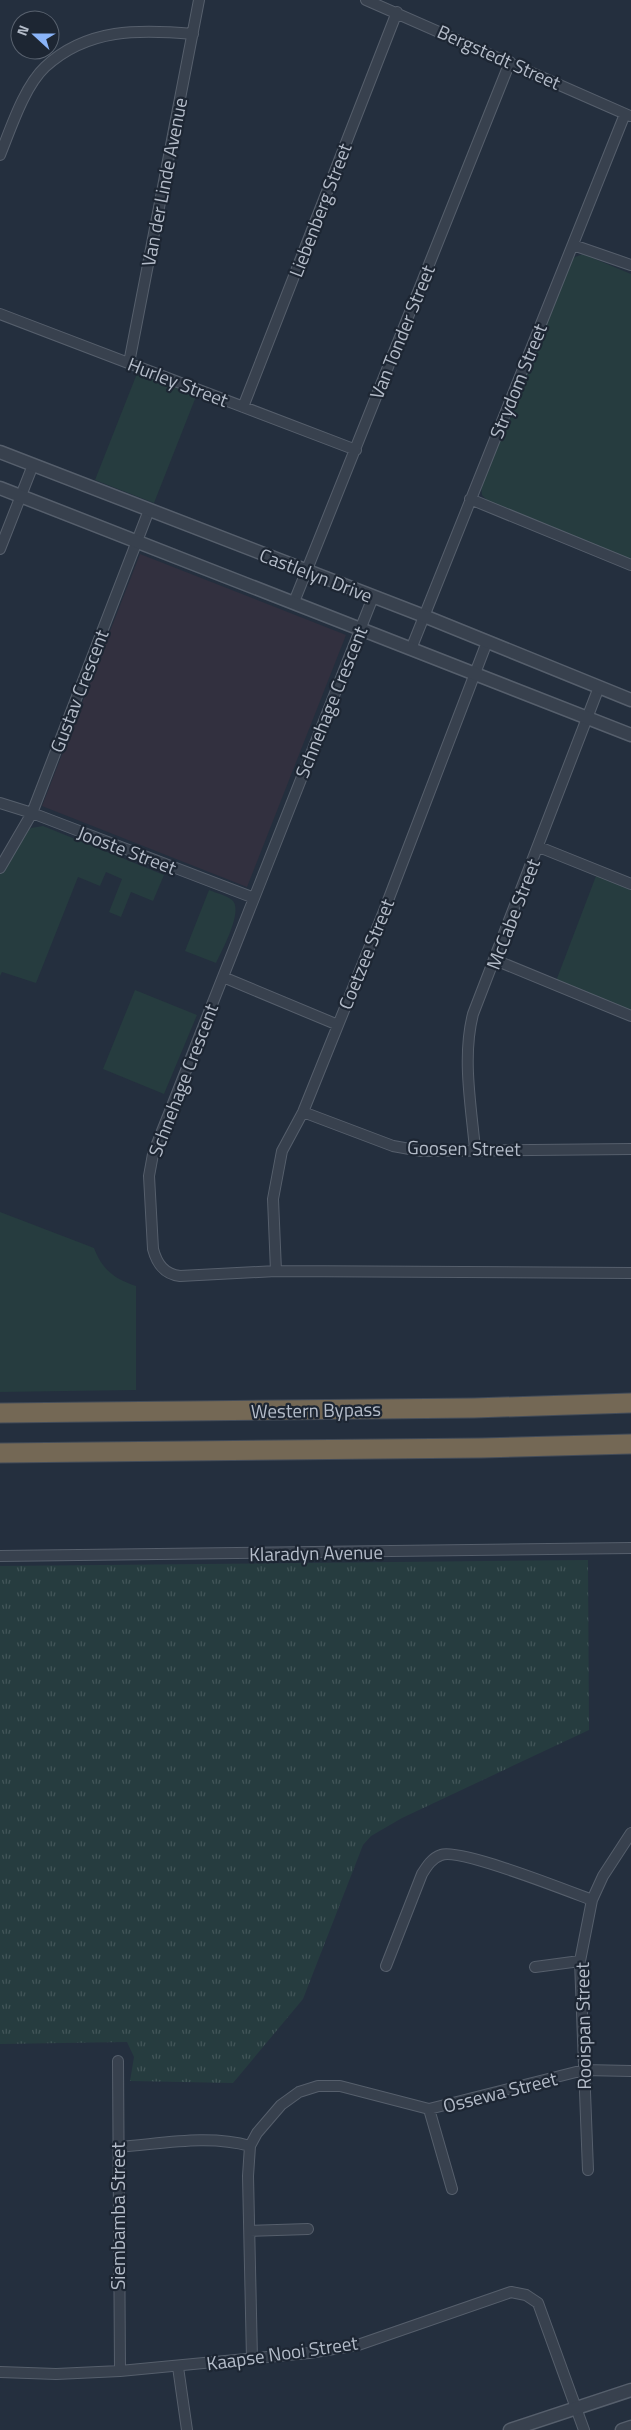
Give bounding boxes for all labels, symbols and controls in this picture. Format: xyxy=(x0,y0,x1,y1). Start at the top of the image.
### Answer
north arrow xyxy=(10,10,60,60)
street label: Bergstedt Street xyxy=(433,16,566,97)
text: N xyxy=(11,22,34,38)
street label: Van der Linde Avenue xyxy=(133,95,194,269)
street label: Liebenberg Street xyxy=(281,138,359,281)
street label: Van Tonder Street xyxy=(361,260,442,403)
street label: Strydom Street xyxy=(481,319,554,443)
street label: Hurley Street xyxy=(124,349,233,414)
street label: Castlelyn Drive xyxy=(256,540,377,609)
street label: Schnehage Crescent xyxy=(287,621,374,782)
street label: Gustav Crescent xyxy=(42,625,115,757)
street label: Jooste Street xyxy=(74,817,181,882)
street label: McCabe Street xyxy=(478,854,547,974)
street label: Coetzee Street xyxy=(330,894,401,1014)
street label: Schnehage Crescent xyxy=(140,999,225,1160)
street label: Goosen Street xyxy=(407,1132,521,1163)
street label: Western Bypass xyxy=(251,1394,381,1425)
street label: Klaradyn Avenue xyxy=(249,1537,383,1568)
street label: Rooispan Street xyxy=(567,1962,598,2090)
street label: Ossewa Street xyxy=(440,2063,560,2120)
street label: Siembamba Street xyxy=(103,2142,132,2290)
street label: Kaapse Nooi Street xyxy=(204,2327,360,2377)

